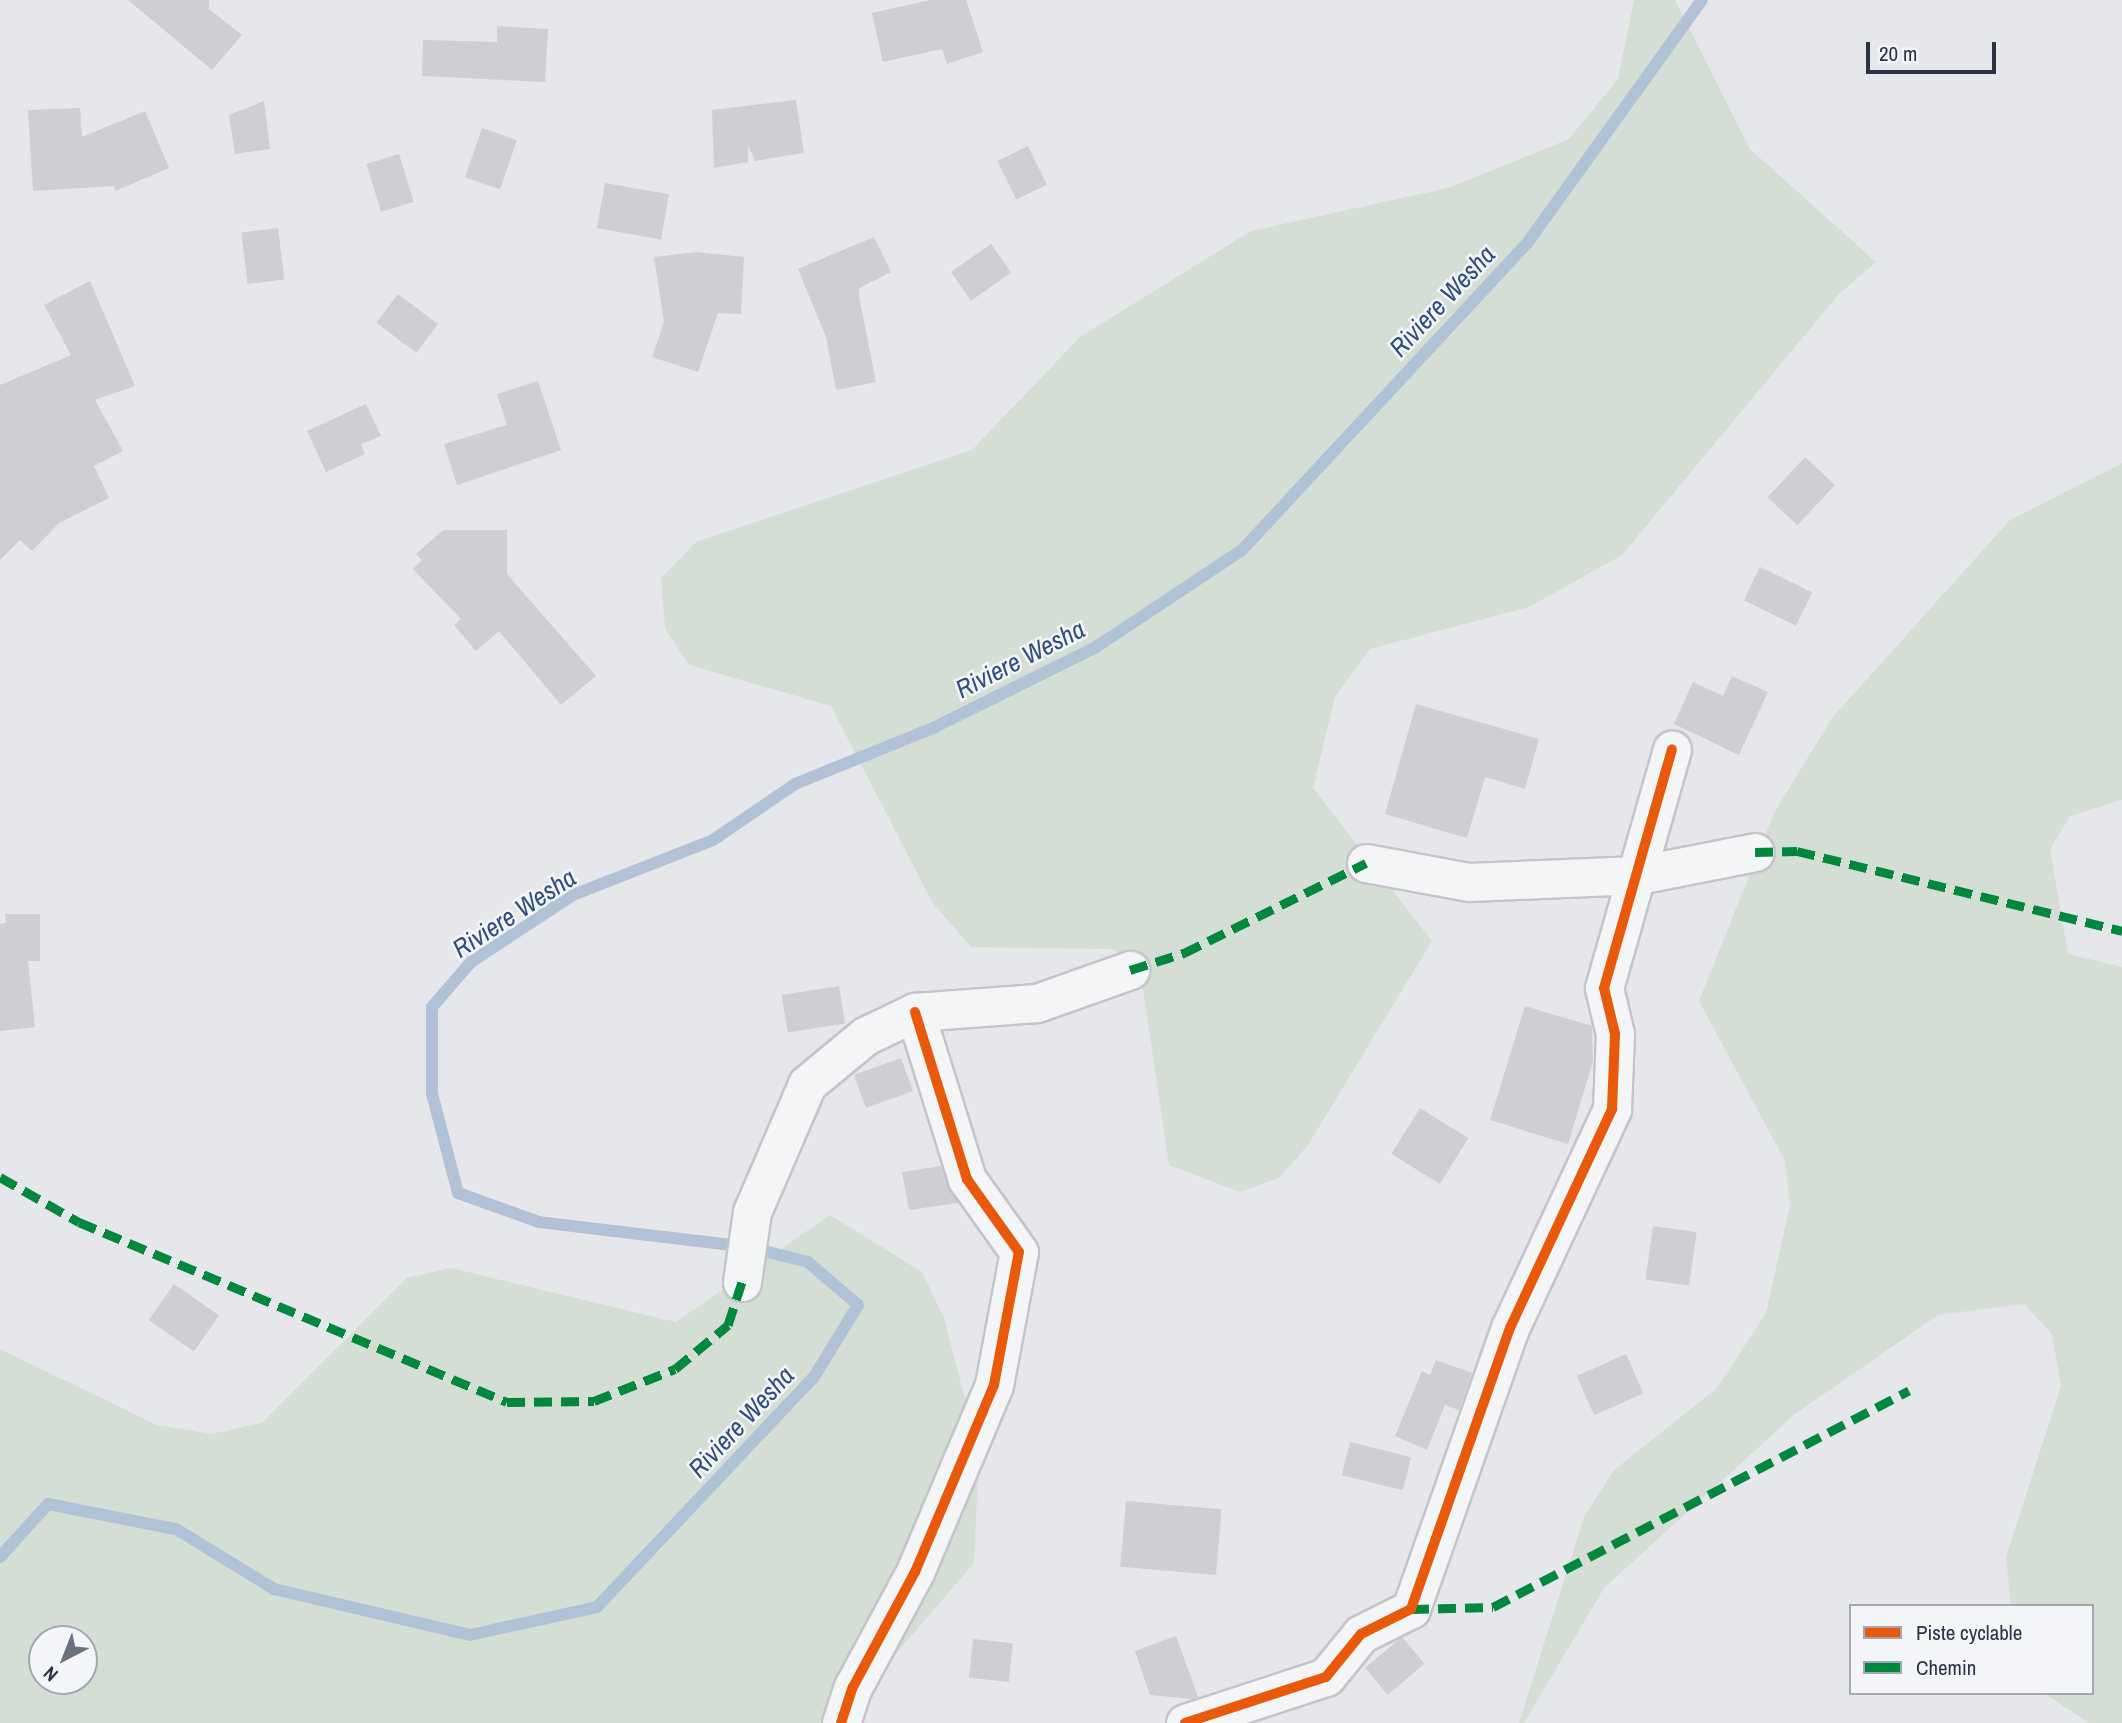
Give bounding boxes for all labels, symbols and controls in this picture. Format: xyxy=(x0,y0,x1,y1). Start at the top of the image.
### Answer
scale bar xyxy=(1870,28,2000,72)
text: 20 m xyxy=(1879,39,1917,68)
water label: Riviere Wesha xyxy=(1383,239,1501,363)
water label: Riviere Wesha xyxy=(950,613,1090,705)
water label: Riviere Wesha xyxy=(447,862,581,964)
water label: Riviere Wesha xyxy=(682,1360,800,1484)
legend xyxy=(1849,1604,2094,1695)
text: Piste cyclable xyxy=(1916,1618,2022,1647)
north arrow xyxy=(28,1625,98,1695)
text: Chemin xyxy=(1916,1653,1976,1682)
text: N xyxy=(37,1661,63,1688)

